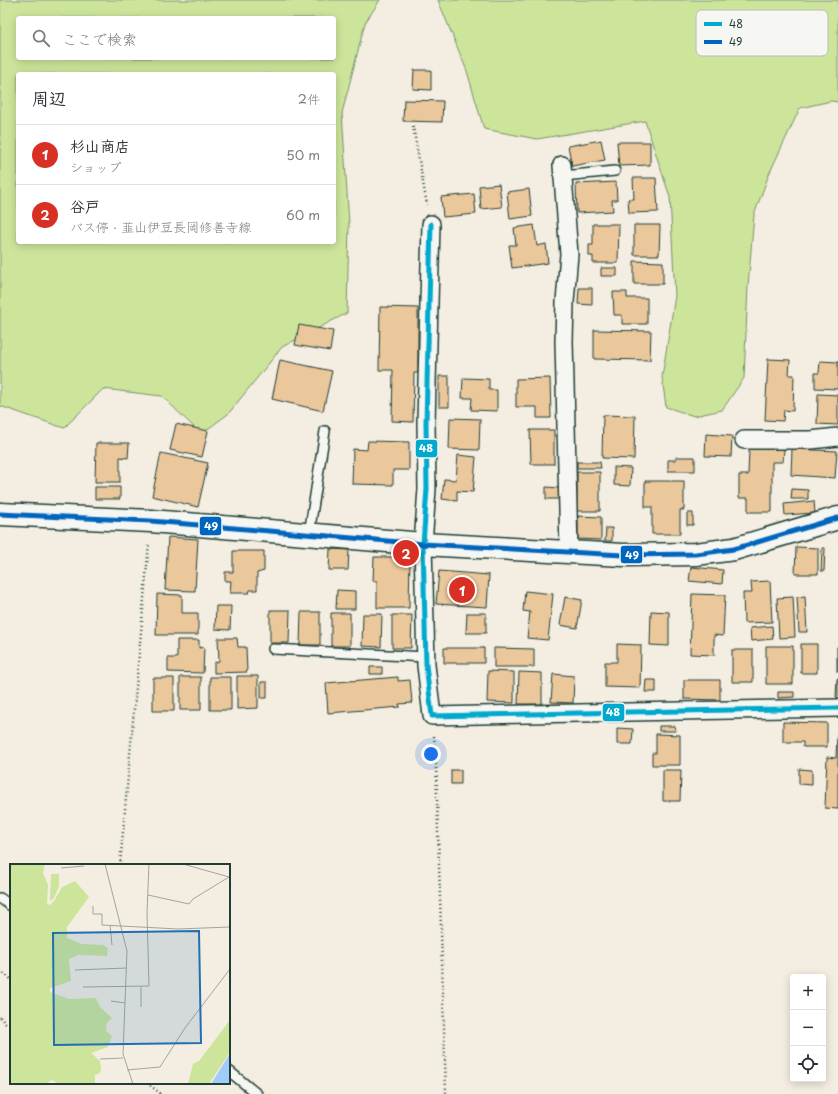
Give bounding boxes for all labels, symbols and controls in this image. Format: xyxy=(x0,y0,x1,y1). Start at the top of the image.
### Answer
legend xyxy=(696,10,828,56)
text: 48 xyxy=(729,15,743,32)
search box xyxy=(16,16,336,60)
icon: search xyxy=(30,27,52,49)
text: ここで検索 xyxy=(62,27,137,50)
text: 49 xyxy=(729,33,743,50)
text: 周辺 xyxy=(32,85,66,111)
text: 2件 xyxy=(298,89,320,108)
text: 杉山商店 xyxy=(70,134,130,157)
text: 1 xyxy=(42,145,48,164)
text: 50 m xyxy=(286,145,320,164)
text: ショップ xyxy=(70,157,121,176)
text: 谷戸 xyxy=(70,194,100,217)
text: 2 xyxy=(40,205,50,224)
text: 60 m xyxy=(286,205,320,224)
text: バス停 · 韮山伊豆長岡修善寺線 xyxy=(70,217,251,236)
line badge: 48 xyxy=(415,439,438,458)
text: 48 xyxy=(419,439,433,456)
line badge: 49 xyxy=(199,516,222,536)
text: 49 xyxy=(204,517,218,534)
pin: 2 xyxy=(393,538,419,568)
line badge: 49 xyxy=(620,545,643,564)
text: 49 xyxy=(625,546,639,563)
pin: 1 xyxy=(449,575,475,605)
line badge: 48 xyxy=(602,703,625,722)
text: 48 xyxy=(606,703,620,720)
your location xyxy=(421,744,441,764)
inset map xyxy=(10,864,230,1084)
map controls xyxy=(790,974,826,1082)
button: + xyxy=(790,974,826,1010)
button: − xyxy=(790,1010,826,1046)
button: locate xyxy=(790,1046,826,1082)

